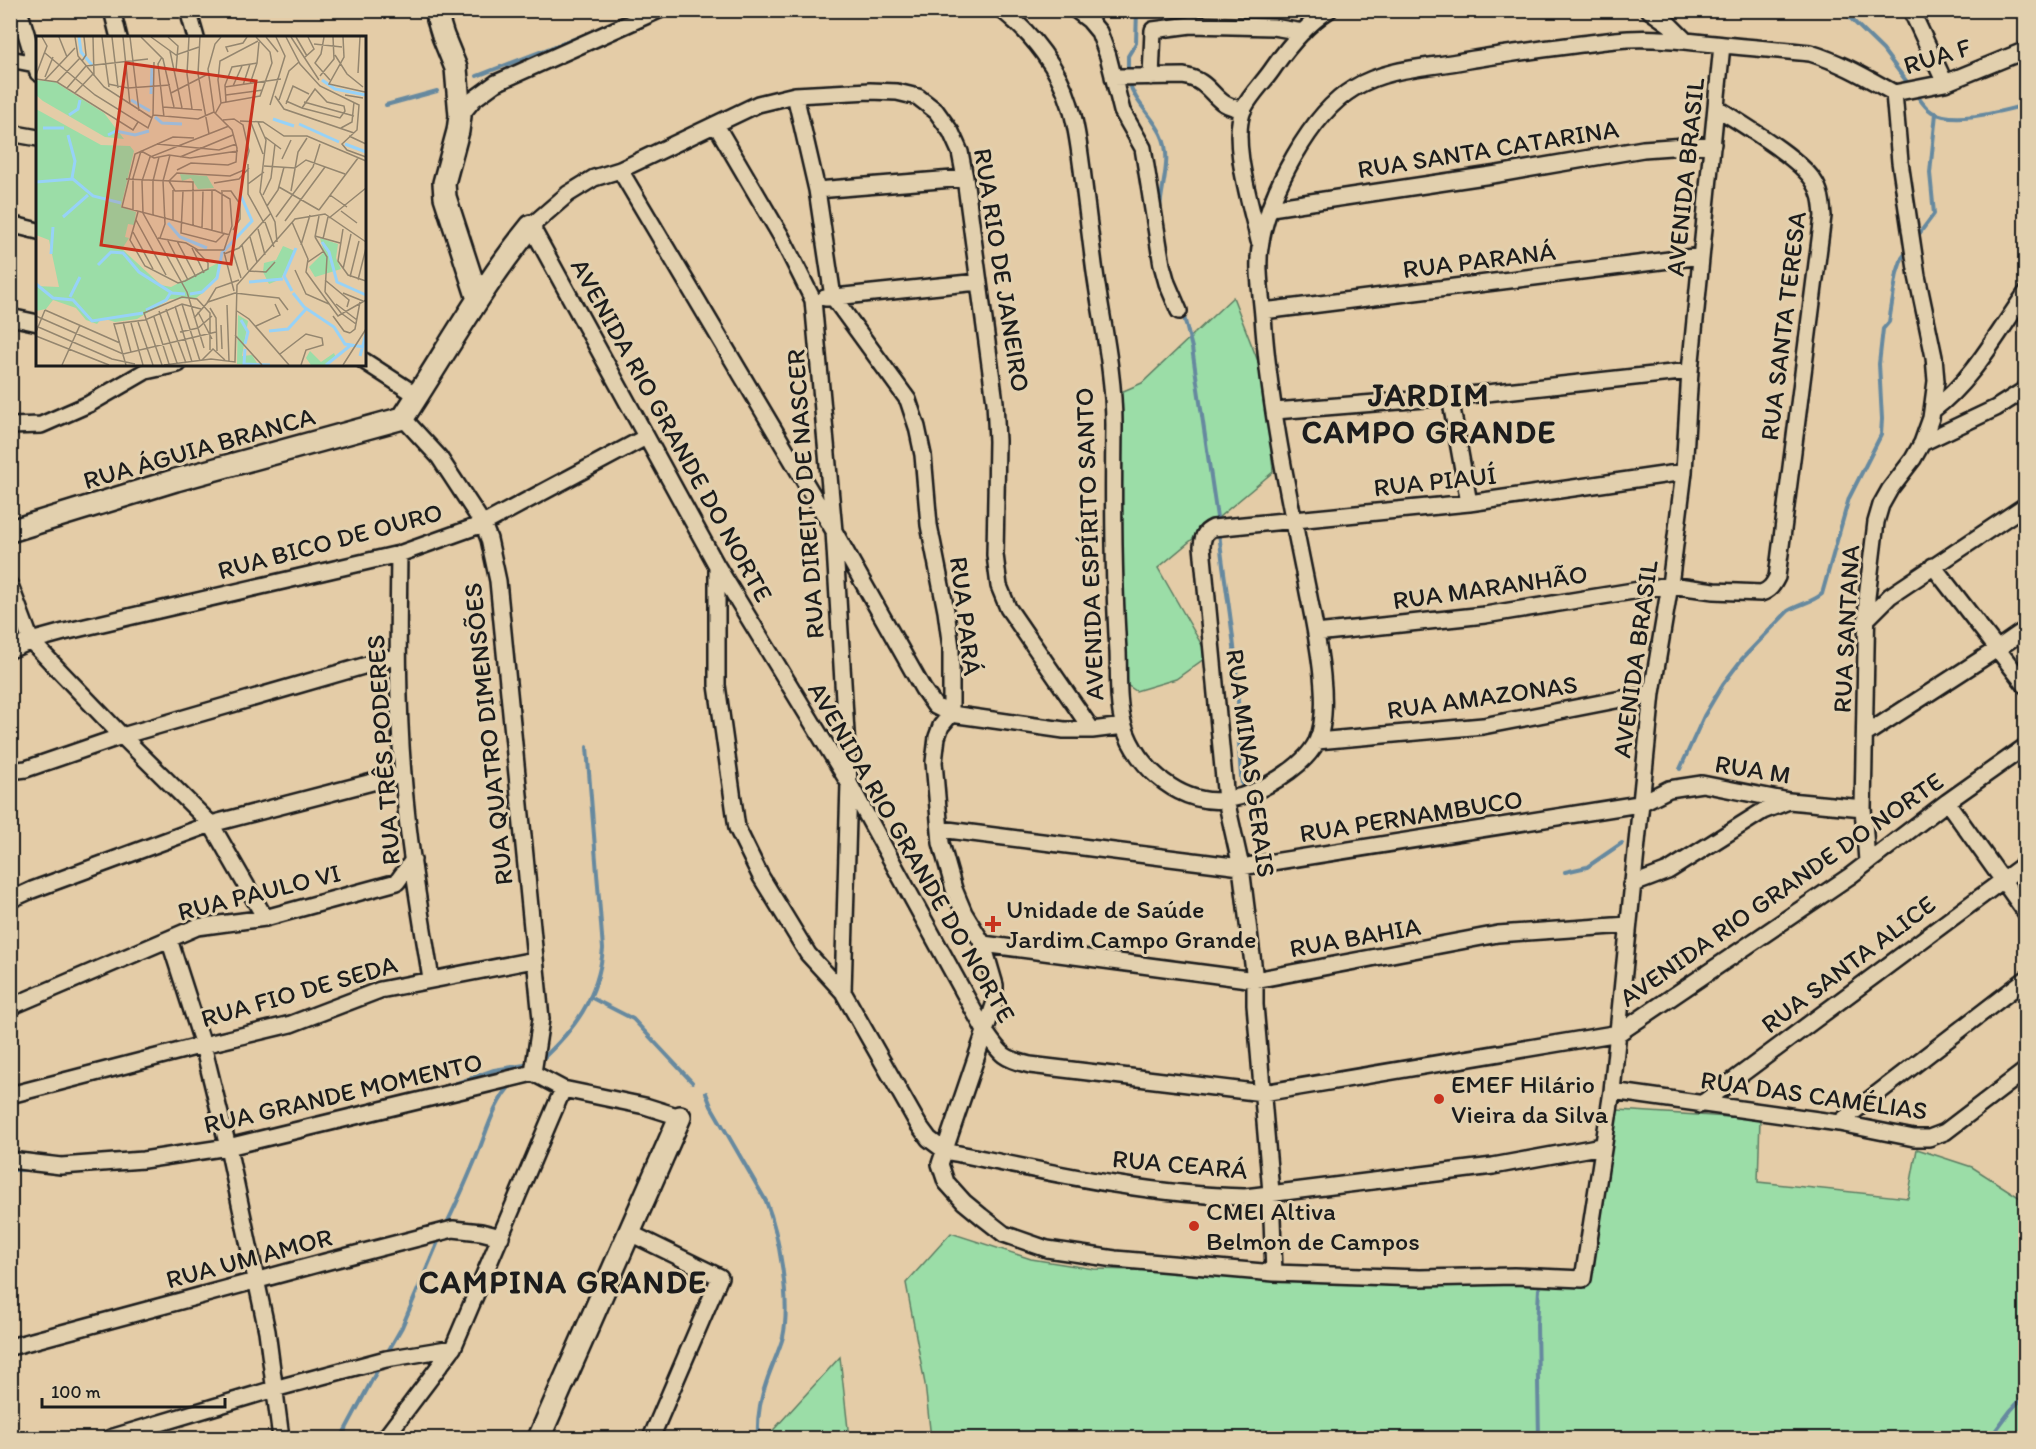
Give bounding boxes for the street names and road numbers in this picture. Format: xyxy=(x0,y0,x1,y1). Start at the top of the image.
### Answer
street label: RUA F xyxy=(1899,30,1975,81)
street label: AVENIDA BRASIL xyxy=(1659,76,1711,278)
street label: RUA SANTA CATARINA xyxy=(1355,112,1621,185)
street label: RUA RIO DE JANEIRO xyxy=(967,146,1037,394)
street label: RUA SANTA TERESA xyxy=(1753,209,1813,442)
street label: RUA PARANÁ xyxy=(1401,235,1558,285)
street label: AVENIDA RIO GRANDE DO NORTE xyxy=(564,253,780,607)
street label: RUA DIREITO DE NASCER xyxy=(779,348,831,640)
street label: AVENIDA ESPÍRITO SANTO xyxy=(1068,387,1110,701)
street label: RUA ÁGUIA BRANCA xyxy=(79,399,319,496)
street label: RUA PIAUÍ xyxy=(1372,459,1498,503)
street label: RUA BICO DE OURO xyxy=(214,496,446,586)
street label: RUA SANTANA xyxy=(1826,544,1866,714)
street label: RUA PARÁ xyxy=(943,555,989,678)
street label: RUA MARANHÃO xyxy=(1390,557,1590,617)
street label: AVENIDA BRASIL xyxy=(1605,558,1665,760)
street label: RUA QUATRO DIMENSÕES xyxy=(456,581,520,887)
street label: RUA TRÊS PODERES xyxy=(359,634,407,866)
street label: RUA MINAS GERAIS xyxy=(1219,647,1283,879)
street label: RUA AMAZONAS xyxy=(1385,668,1579,726)
street label: AVENIDA RIO GRANDE DO NORTE xyxy=(801,676,1023,1028)
street label: RUA M xyxy=(1713,747,1793,791)
street label: AVENIDA RIO GRANDE DO NORTE xyxy=(1613,765,1949,1013)
street label: RUA PERNAMBUCO xyxy=(1297,783,1525,849)
street label: RUA PAULO VI xyxy=(174,856,344,928)
street label: RUA SANTA ALICE xyxy=(1754,888,1942,1040)
street label: RUA BAHIA xyxy=(1287,910,1424,964)
street label: RUA FIO DE SEDA xyxy=(197,948,401,1034)
street label: RUA GRANDE MOMENTO xyxy=(200,1045,486,1141)
street label: RUA DAS CAMÉLIAS xyxy=(1698,1063,1930,1127)
street label: RUA CEARÁ xyxy=(1111,1142,1249,1186)
street label: RUA UM AMOR xyxy=(162,1220,336,1296)

